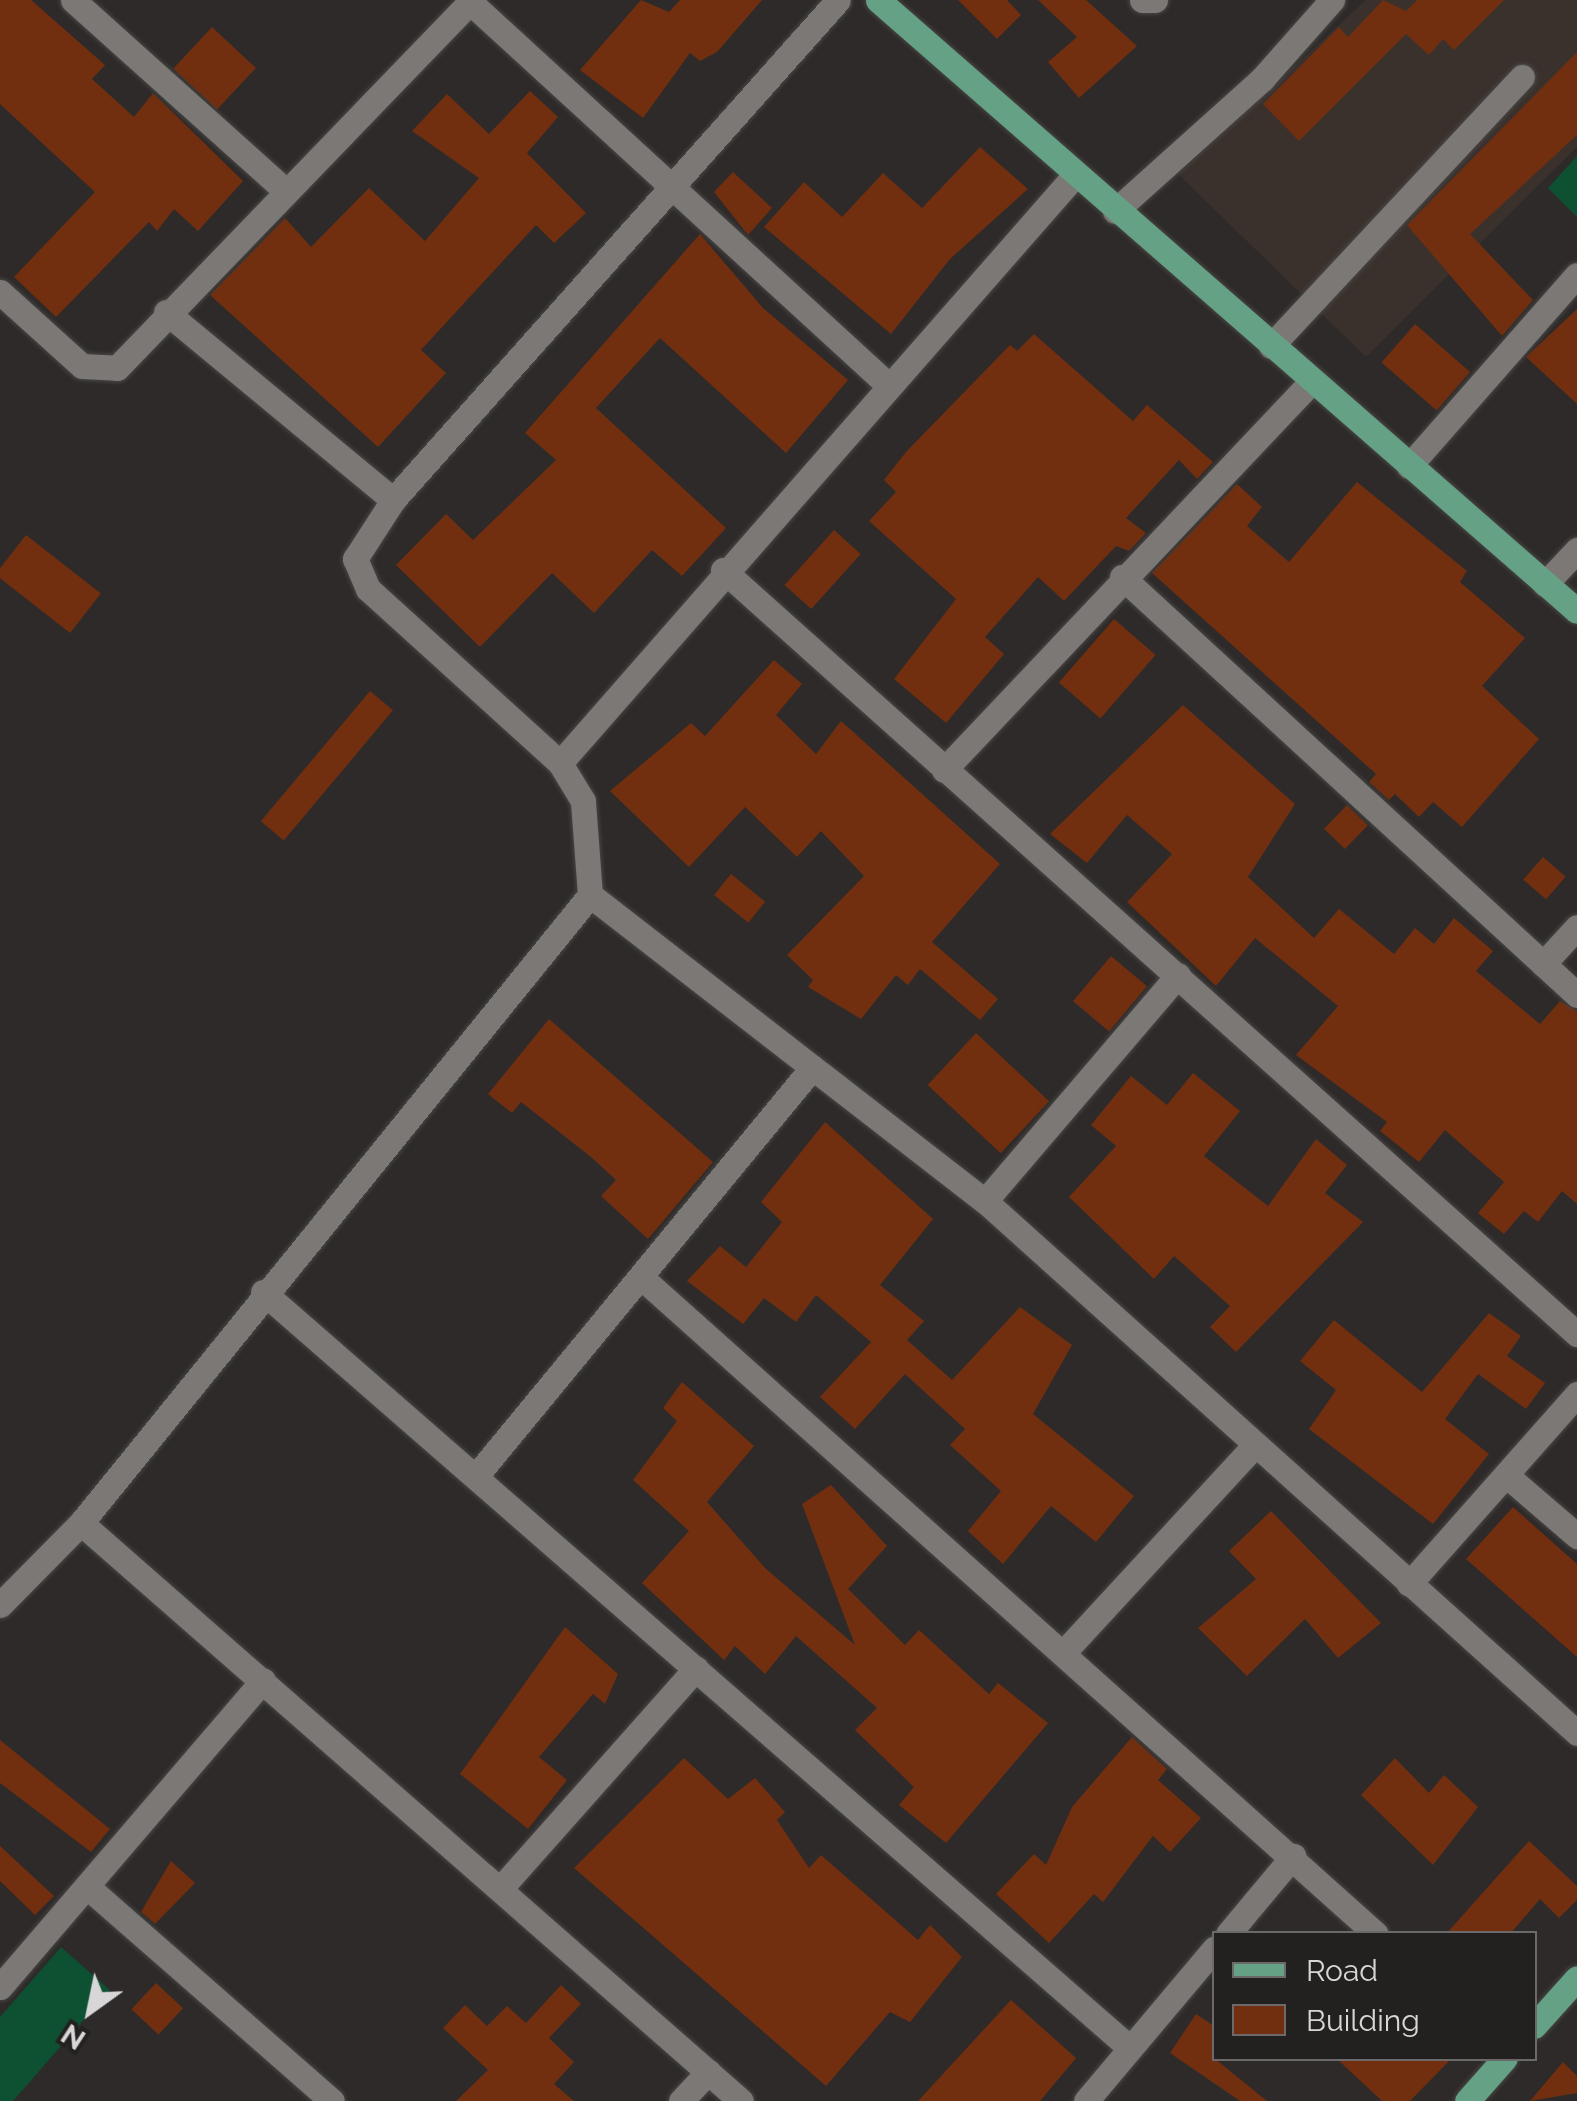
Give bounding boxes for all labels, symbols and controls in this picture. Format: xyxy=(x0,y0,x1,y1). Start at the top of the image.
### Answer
legend xyxy=(1212,1931,1537,2061)
text: Road xyxy=(1306,1953,1378,1988)
north arrow xyxy=(40,1961,140,2061)
text: Building xyxy=(1306,2003,1420,2038)
text: N xyxy=(55,2017,91,2056)

